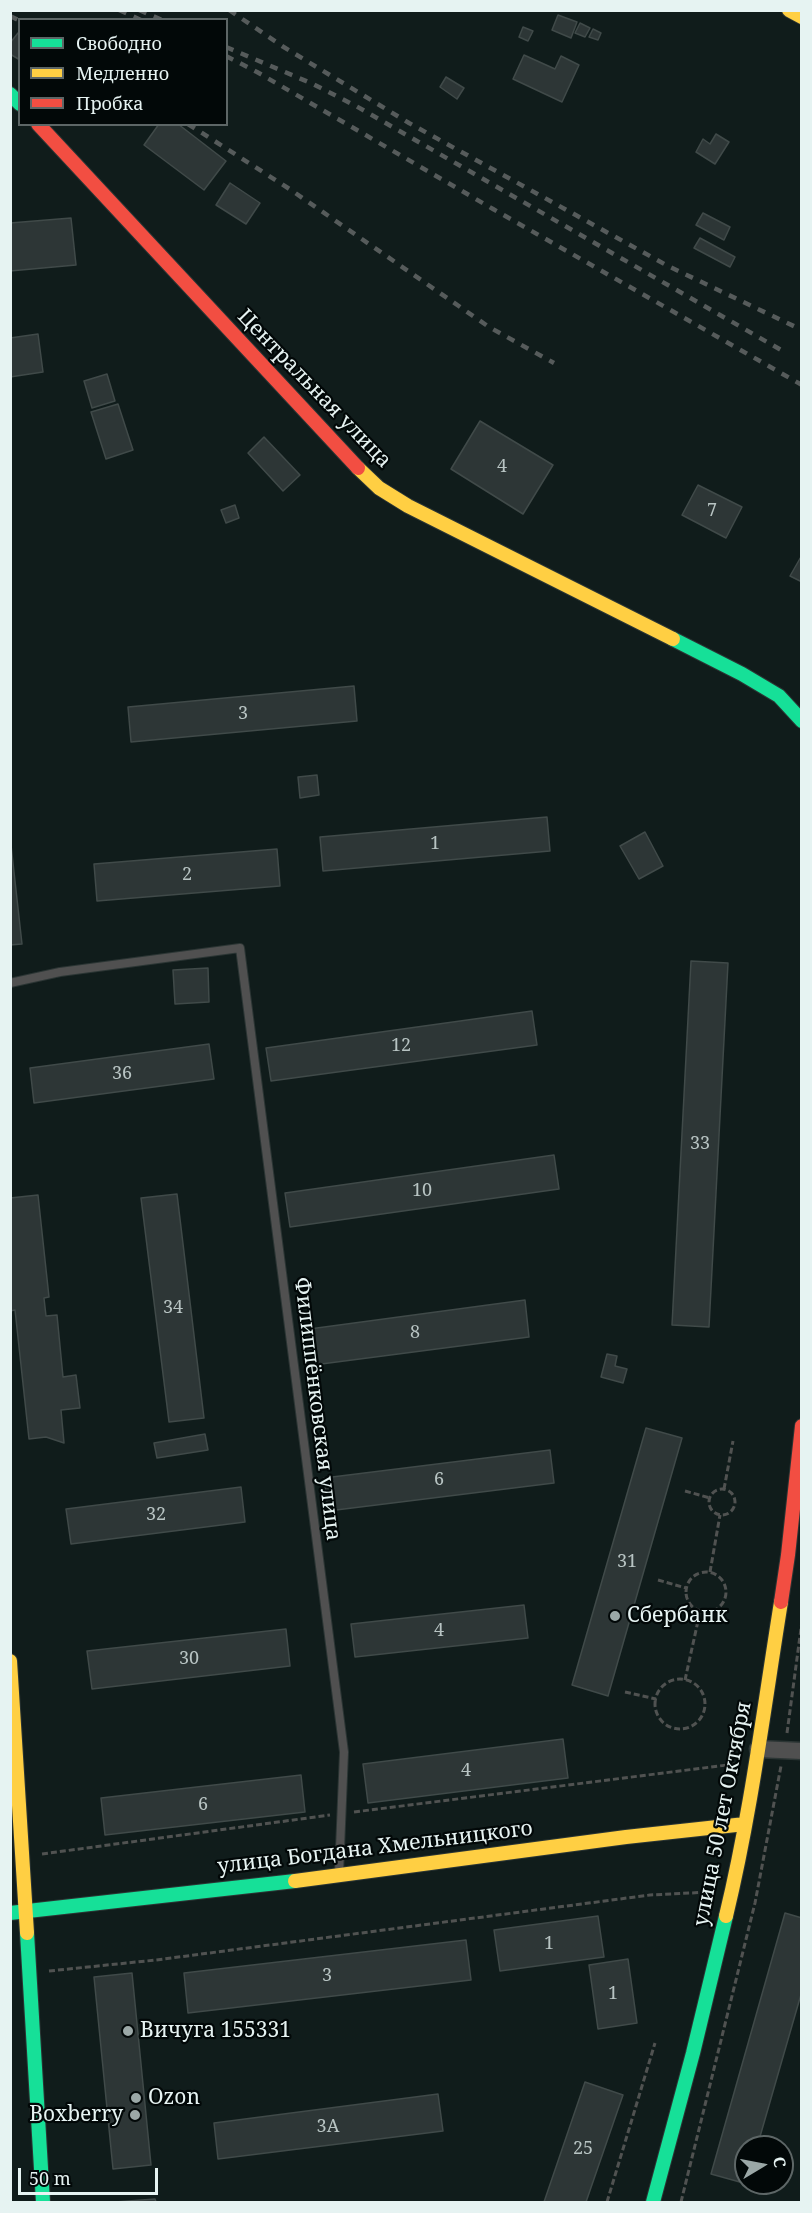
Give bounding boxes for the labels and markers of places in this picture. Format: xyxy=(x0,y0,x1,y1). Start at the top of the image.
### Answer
place label: Сбербанк xyxy=(627,1603,727,1629)
marker: Сбербанк xyxy=(608,1609,622,1623)
place label: Вичуга 155331 xyxy=(140,2018,291,2044)
marker: Вичуга 155331 xyxy=(121,2024,135,2038)
place label: Ozon xyxy=(148,2085,200,2111)
marker: Ozon xyxy=(129,2091,143,2105)
place label: Boxberry xyxy=(29,2102,123,2128)
marker: Boxberry xyxy=(128,2108,142,2122)

